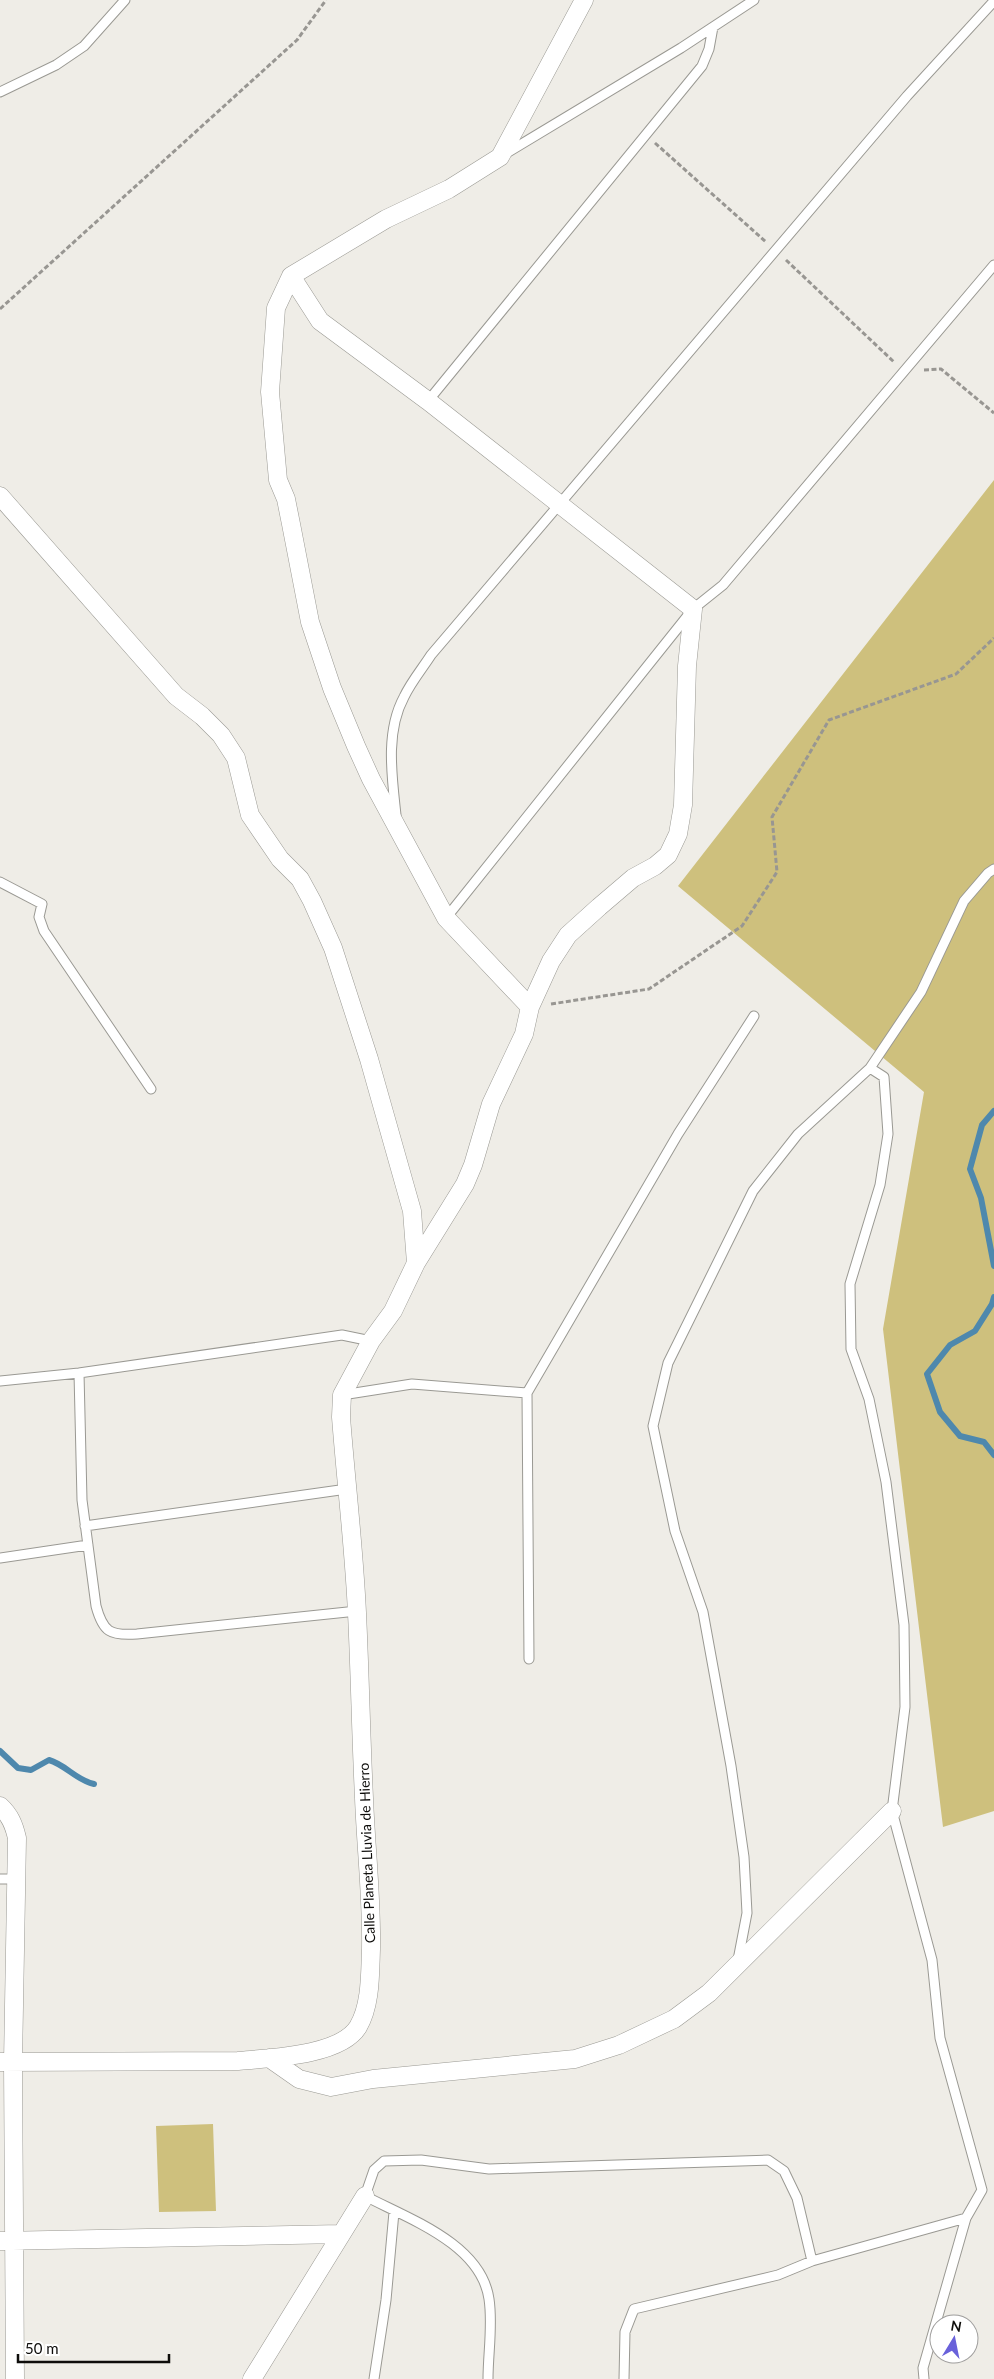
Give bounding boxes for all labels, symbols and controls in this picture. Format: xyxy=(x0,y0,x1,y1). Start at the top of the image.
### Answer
street label: Calle Planeta Lluvia de Hierro xyxy=(355,1762,378,1944)
north arrow xyxy=(929,2314,979,2364)
text: N xyxy=(950,2316,963,2335)
scale bar xyxy=(18,2332,169,2364)
text: 50 m xyxy=(25,2339,59,2357)

